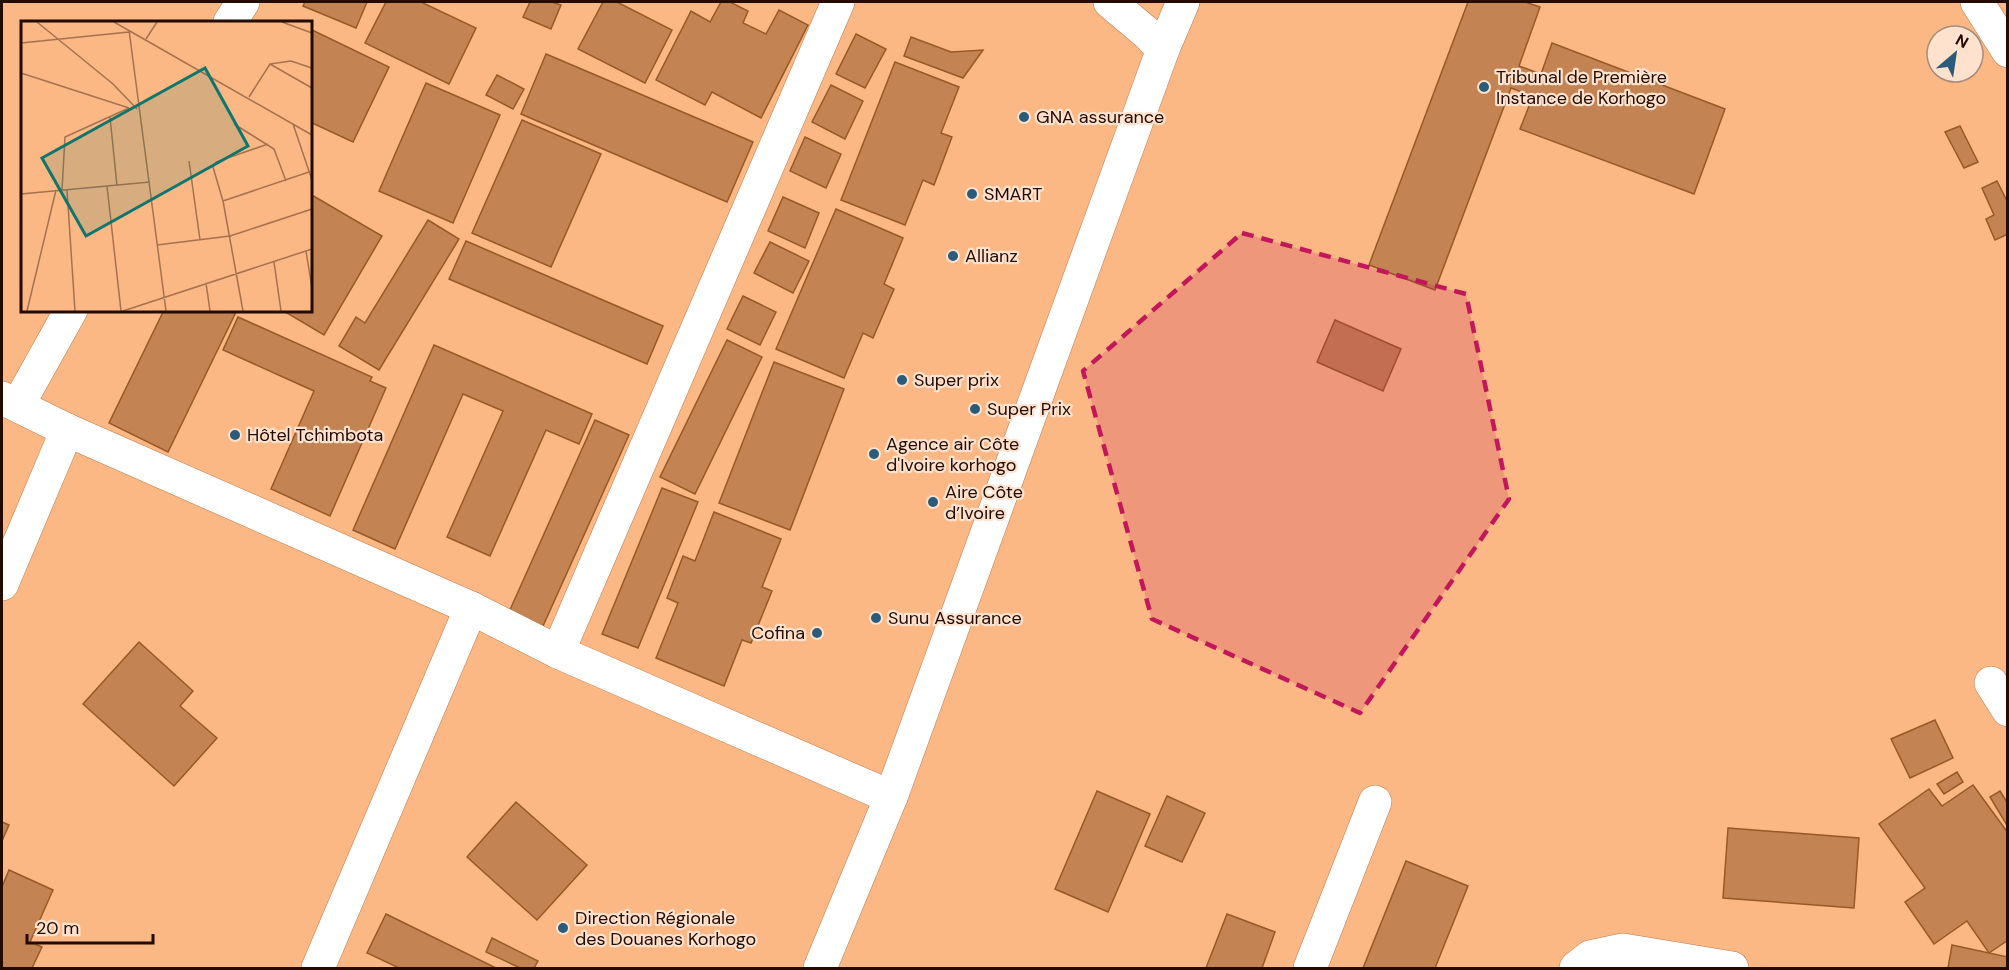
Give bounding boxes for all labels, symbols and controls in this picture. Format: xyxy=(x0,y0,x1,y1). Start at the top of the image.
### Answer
inset map xyxy=(21,21,312,312)
north arrow xyxy=(1925,24,1985,84)
text: N xyxy=(1952,29,1972,53)
place label: Tribunal de Première Instance de Korhogo xyxy=(1496,65,1667,110)
marker: Tribunal de Première Instance de Korhogo xyxy=(1477,80,1491,94)
place label: GNA assurance xyxy=(1036,105,1164,129)
marker: GNA assurance xyxy=(1017,110,1031,124)
place label: SMART xyxy=(984,182,1042,206)
marker: SMART xyxy=(965,187,979,201)
place label: Allianz xyxy=(965,244,1018,268)
marker: Allianz xyxy=(946,249,960,263)
place label: Super prix xyxy=(914,368,999,392)
marker: Super prix xyxy=(895,373,909,387)
place label: Super Prix xyxy=(987,397,1071,421)
marker: Super Prix xyxy=(968,402,982,416)
place label: Hôtel Tchimbota xyxy=(247,423,383,447)
marker: Hôtel Tchimbota xyxy=(228,428,242,442)
place label: Agence air Côte d'Ivoire korhogo xyxy=(886,432,1019,477)
marker: Agence air Côte d'Ivoire korhogo xyxy=(867,447,881,461)
place label: Aire Côte d’Ivoire xyxy=(945,480,1023,525)
marker: Aire Côte d’Ivoire xyxy=(926,495,940,509)
place label: Sunu Assurance xyxy=(888,606,1022,630)
marker: Sunu Assurance xyxy=(869,611,883,625)
place label: Cofina xyxy=(751,621,805,645)
marker: Cofina xyxy=(810,626,824,640)
place label: Direction Régionale des Douanes Korhogo xyxy=(575,906,756,951)
scale bar xyxy=(27,907,153,945)
text: 20 m xyxy=(36,916,79,940)
marker: Direction Régionale des Douanes Korhogo xyxy=(556,921,570,935)

